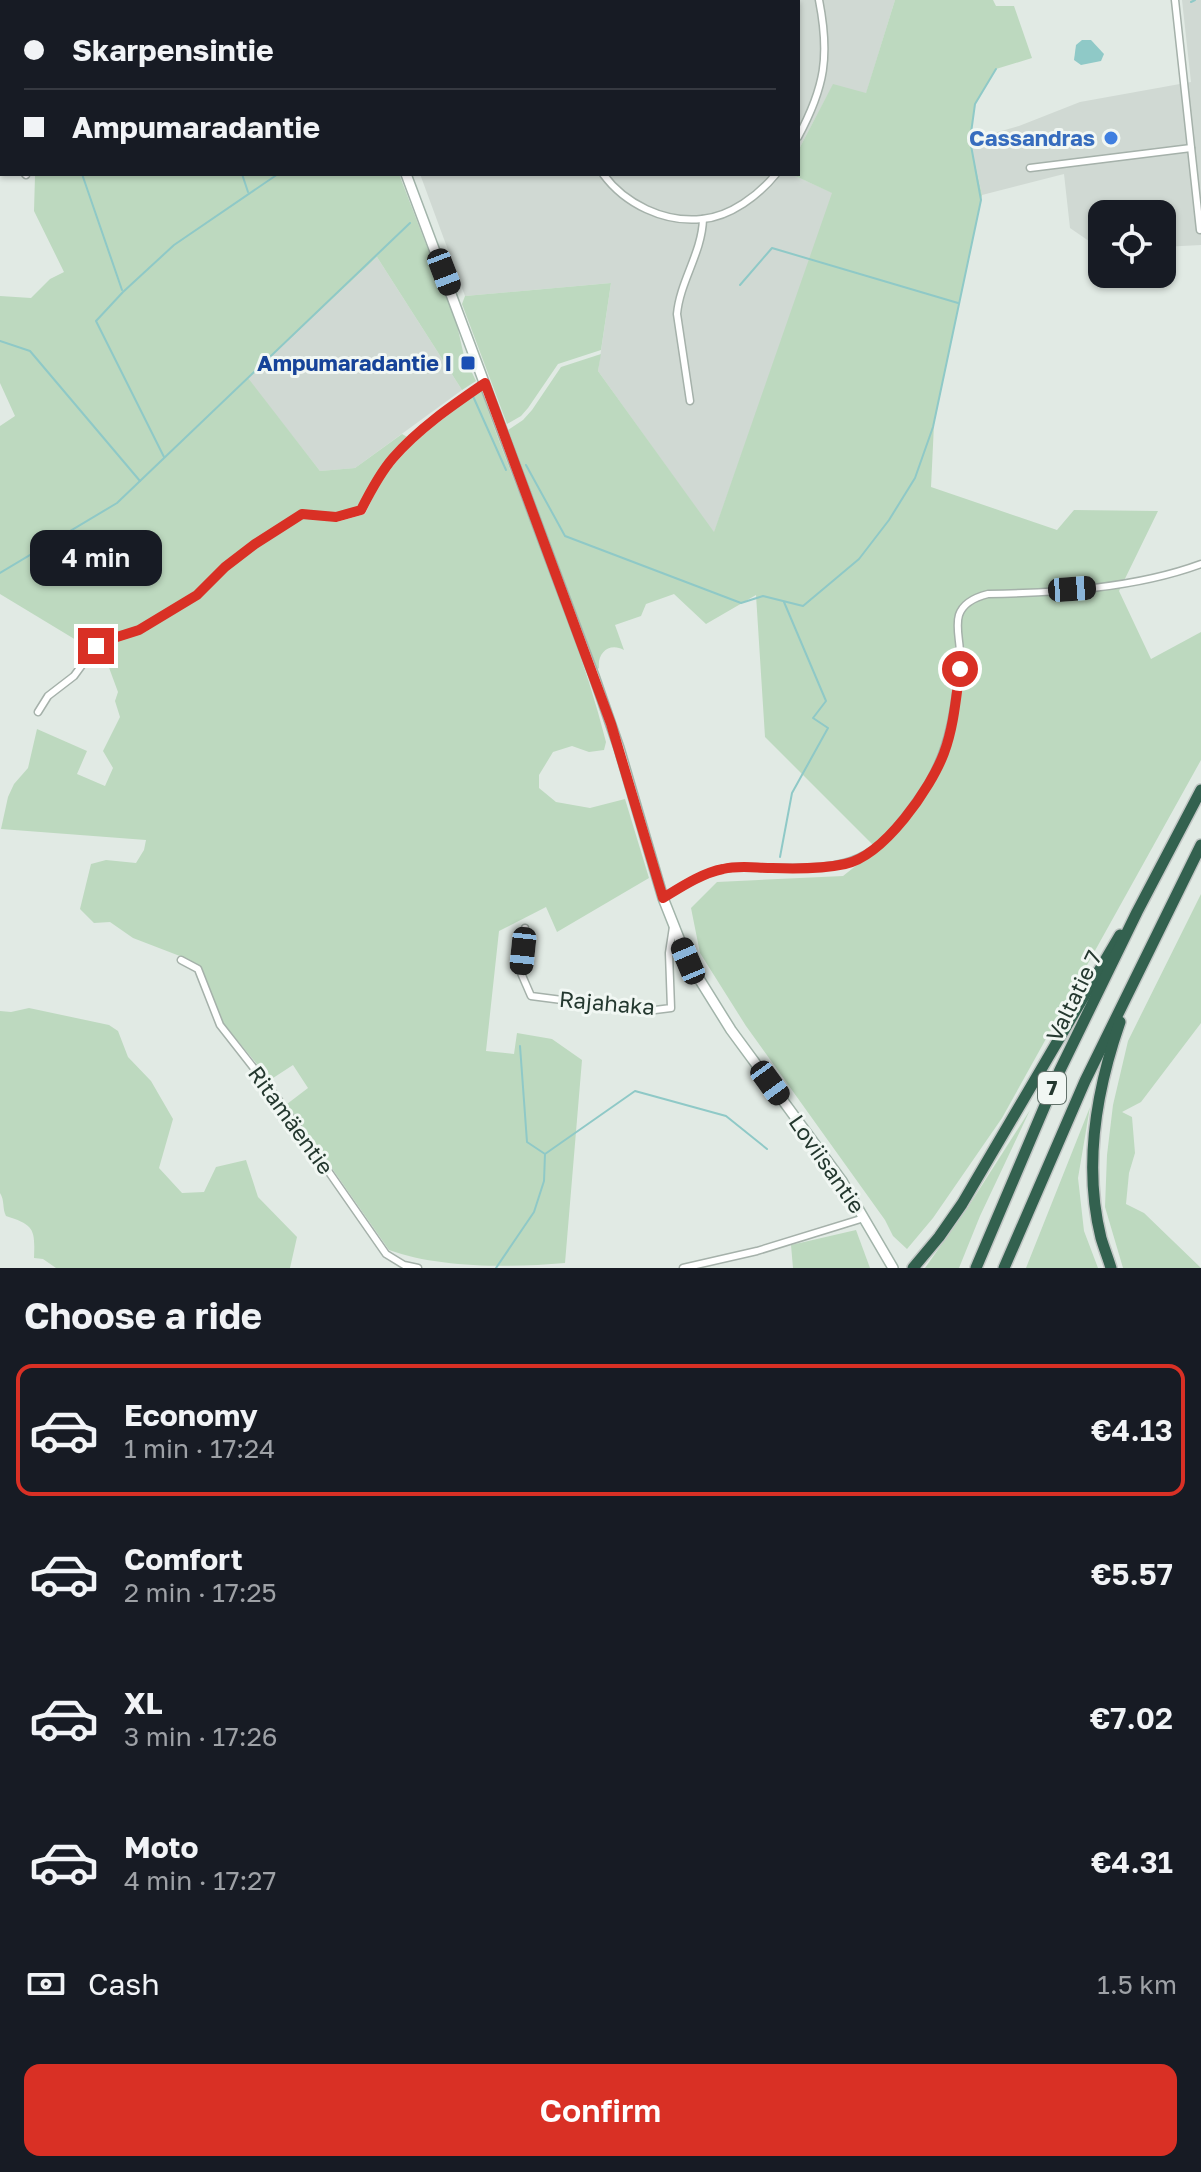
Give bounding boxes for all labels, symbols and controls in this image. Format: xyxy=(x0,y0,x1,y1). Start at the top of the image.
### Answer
text: Skarpensintie xyxy=(72,32,274,68)
text: Ampumaradantie xyxy=(72,109,320,145)
place label: Cassandras xyxy=(969,124,1095,151)
marker: Cassandras xyxy=(1102,129,1120,147)
map controls xyxy=(1088,200,1176,288)
button: locate xyxy=(1088,200,1176,288)
car xyxy=(424,245,464,299)
place label: Ampumaradantie I xyxy=(257,349,452,376)
marker: Ampumaradantie I xyxy=(459,354,477,372)
callout: 4 min xyxy=(30,530,162,586)
text: 4 min xyxy=(62,542,130,573)
car xyxy=(1047,575,1097,603)
route end xyxy=(78,628,114,664)
route start xyxy=(942,651,978,687)
car xyxy=(509,926,537,976)
car xyxy=(668,934,708,988)
street label: Valtatie 7 xyxy=(1040,946,1107,1046)
street label: Rajahaka xyxy=(558,985,656,1020)
car xyxy=(746,1057,794,1109)
street label: Ritamäentie xyxy=(243,1060,340,1179)
road number: 7 xyxy=(1038,1072,1066,1104)
street label: Loviisantie xyxy=(784,1109,871,1218)
text: Choose a ride xyxy=(24,1294,262,1337)
icon: car xyxy=(28,1394,100,1466)
text: Economy xyxy=(124,1397,258,1433)
text: €4.13 xyxy=(1091,1412,1173,1448)
text: 1 min · 17:24 xyxy=(124,1433,275,1464)
icon: car xyxy=(28,1538,100,1610)
text: Comfort xyxy=(124,1541,243,1577)
text: €5.57 xyxy=(1091,1556,1173,1592)
text: 2 min · 17:25 xyxy=(124,1577,277,1608)
icon: car xyxy=(28,1682,100,1754)
text: XL xyxy=(124,1685,163,1721)
text: €7.02 xyxy=(1090,1700,1173,1736)
text: 3 min · 17:26 xyxy=(124,1721,277,1752)
icon: car xyxy=(28,1826,100,1898)
text: Moto xyxy=(124,1829,199,1865)
text: €4.31 xyxy=(1091,1844,1173,1880)
text: 4 min · 17:27 xyxy=(124,1865,276,1896)
icon: cash xyxy=(24,1962,68,2006)
text: Cash xyxy=(88,1966,160,2002)
text: 1.5 km xyxy=(1097,1969,1177,2000)
button: Confirm xyxy=(24,2064,1177,2156)

